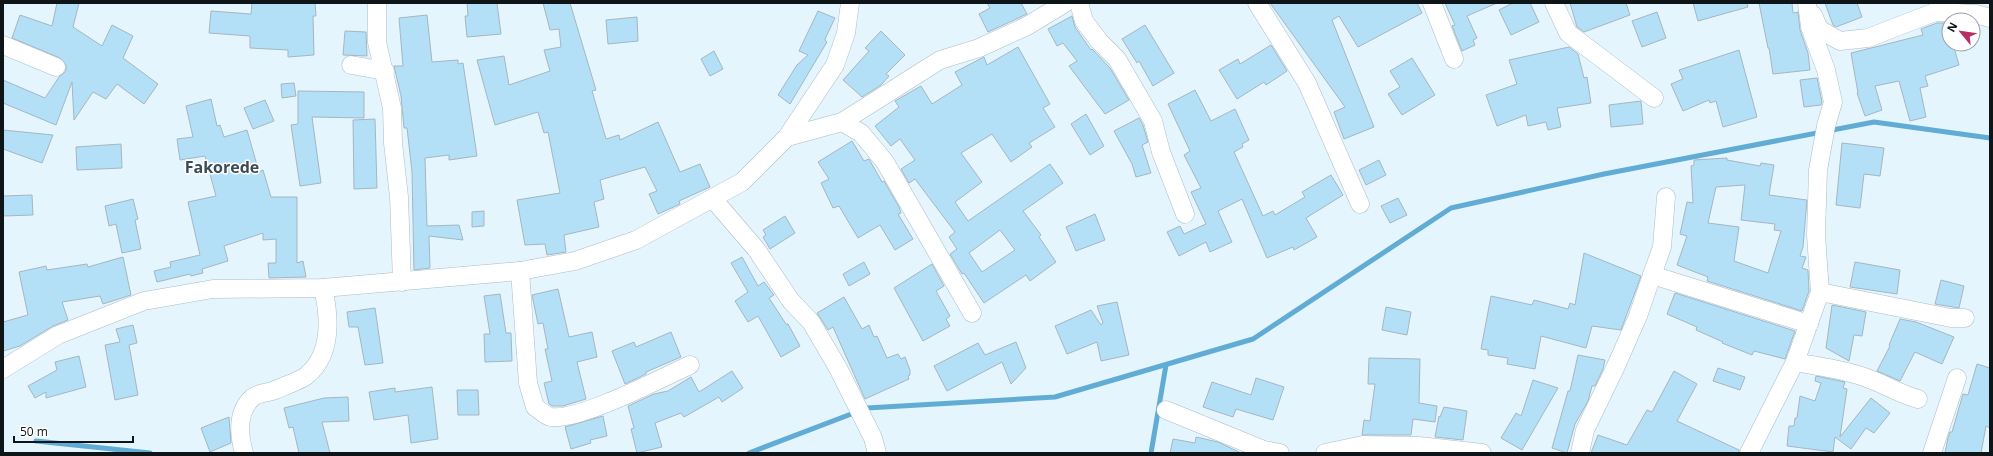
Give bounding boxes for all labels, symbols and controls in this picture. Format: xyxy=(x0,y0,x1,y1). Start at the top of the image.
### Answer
north arrow xyxy=(1941,12,1981,52)
text: N xyxy=(1943,19,1961,34)
district label: Fakorede xyxy=(185,156,259,178)
scale bar xyxy=(14,418,133,444)
text: 50 m xyxy=(20,423,48,440)

